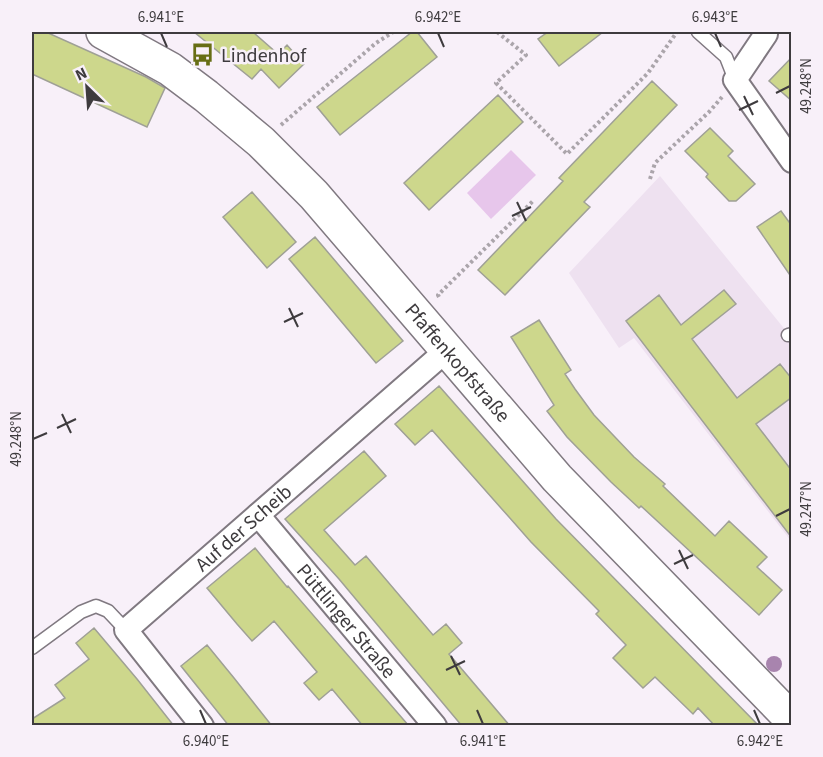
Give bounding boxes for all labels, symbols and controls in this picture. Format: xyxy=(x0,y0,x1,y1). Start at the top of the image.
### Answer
text: 6.941°E xyxy=(138,7,184,28)
text: 6.942°E xyxy=(415,7,461,28)
text: 6.943°E xyxy=(692,7,738,28)
bus stop icon: Lindenhof xyxy=(190,42,216,68)
place label: Lindenhof xyxy=(221,42,307,70)
north arrow xyxy=(57,57,117,117)
text: 49.248°N xyxy=(796,58,817,114)
text: N xyxy=(72,62,91,87)
street label: Pfaffenkopfstraße xyxy=(398,297,516,429)
text: 49.248°N xyxy=(6,411,27,467)
street label: Auf der Scheib xyxy=(189,478,298,579)
text: 49.247°N xyxy=(796,481,817,537)
street label: Püttlinger Straße xyxy=(290,558,402,685)
text: 6.940°E xyxy=(183,731,229,752)
text: 6.941°E xyxy=(460,731,506,752)
text: 6.942°E xyxy=(737,731,783,752)

